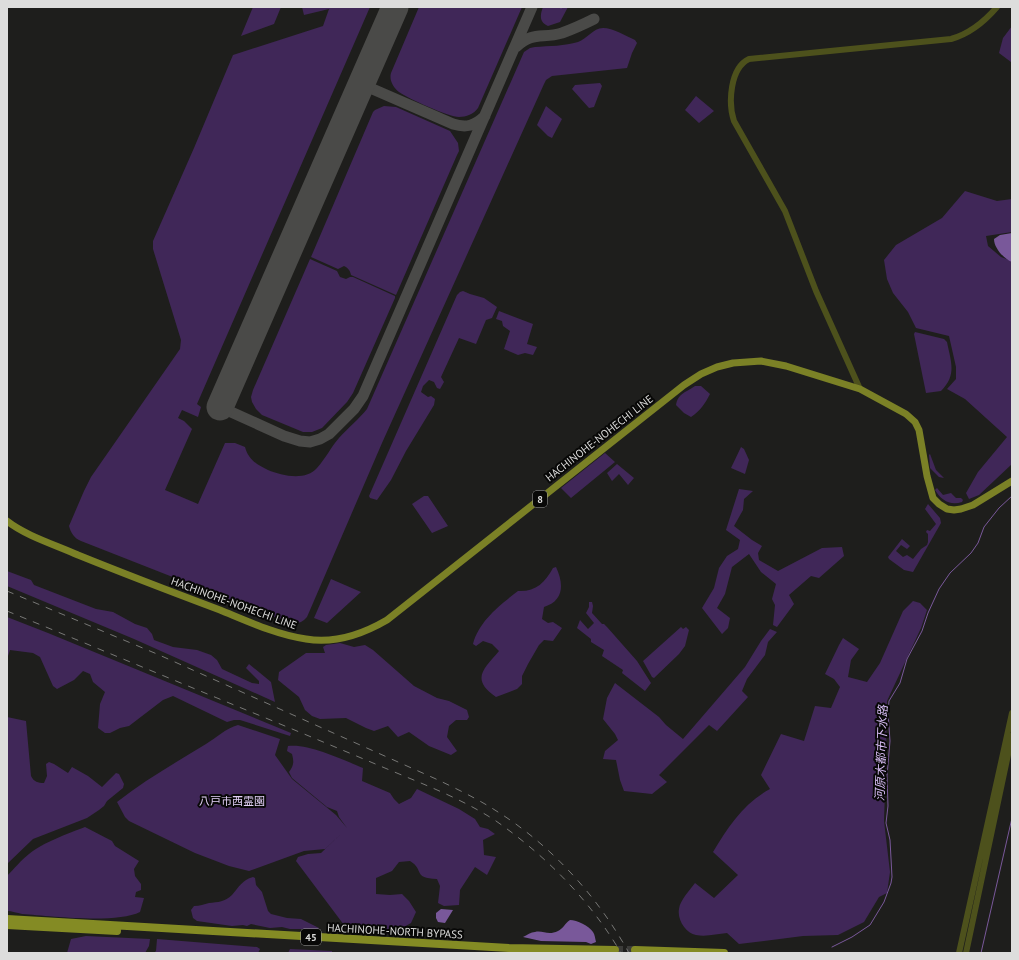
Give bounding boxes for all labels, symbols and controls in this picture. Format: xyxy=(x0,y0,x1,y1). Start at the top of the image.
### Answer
street label: HACHINOHE-NOHECHI LINE xyxy=(542,392,656,484)
road number: 8 xyxy=(533,491,547,507)
street label: HACHINOHE-NOHECHI LINE xyxy=(169,574,299,632)
water label: 河原木都市下水路 xyxy=(872,704,890,801)
park label: 八戸市西霊園 xyxy=(199,794,265,808)
street label: HACHINOHE-NORTH BYPASS xyxy=(327,920,463,942)
road number: 45 xyxy=(301,929,321,945)

